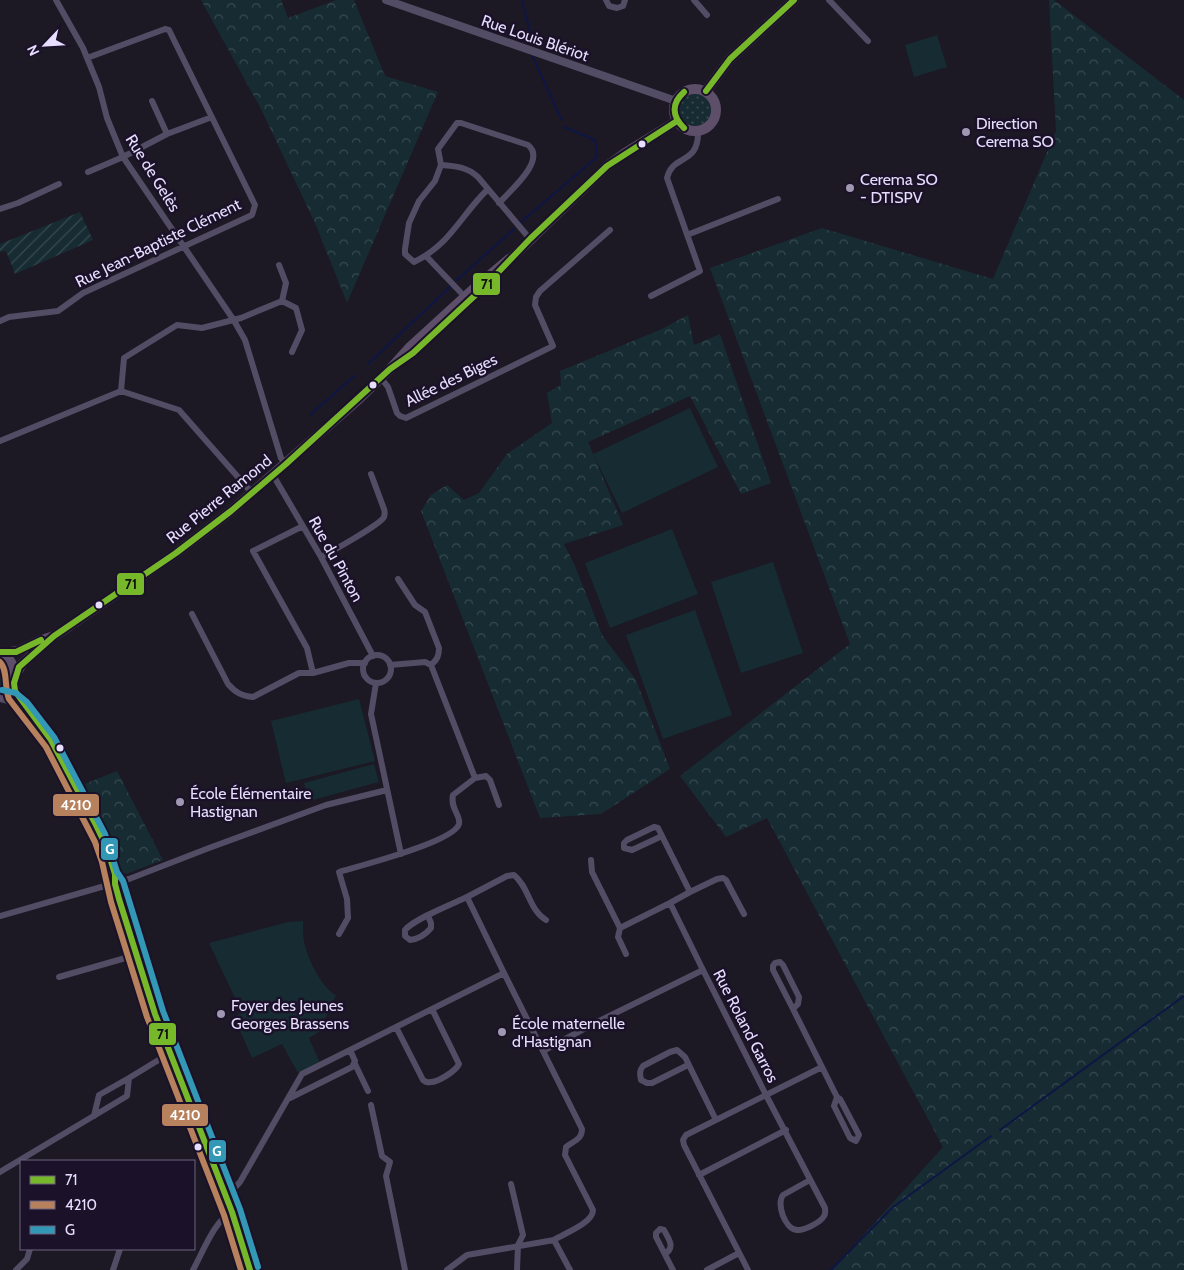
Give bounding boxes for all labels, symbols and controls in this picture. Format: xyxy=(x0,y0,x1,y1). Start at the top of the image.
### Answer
street label: Rue Louis Blériot xyxy=(479,11,592,65)
north arrow xyxy=(20,20,70,70)
text: N xyxy=(23,42,43,59)
place label: Direction Cerema SO xyxy=(976,114,1054,151)
marker: Direction Cerema SO xyxy=(960,126,972,138)
street label: Rue de Gelès xyxy=(122,131,184,216)
unlabelled marker xyxy=(637,139,647,149)
place label: Cerema SO - DTISPV xyxy=(860,170,938,207)
marker: Cerema SO - DTISPV xyxy=(844,182,856,194)
street label: Rue Jean-Baptiste Clément xyxy=(72,194,244,291)
line badge: 71 xyxy=(472,272,501,296)
text: 71 xyxy=(481,275,493,293)
street label: Allée des Biges xyxy=(402,349,500,410)
unlabelled marker xyxy=(368,380,378,390)
street label: Rue Pierre Ramond xyxy=(163,451,275,547)
street label: Rue du Pinton xyxy=(305,513,367,605)
line badge: 71 xyxy=(116,572,145,596)
text: 71 xyxy=(125,575,137,593)
unlabelled marker xyxy=(94,600,104,610)
unlabelled marker xyxy=(55,743,65,753)
place label: École Élémentaire Hastignan xyxy=(190,784,311,821)
line badge: 4210 xyxy=(52,793,100,817)
text: 4210 xyxy=(60,796,92,814)
marker: École Élémentaire Hastignan xyxy=(174,796,186,808)
line badge: G xyxy=(100,837,119,861)
text: G xyxy=(105,840,115,858)
street label: Rue Roland Garros xyxy=(709,966,783,1086)
place label: Foyer des Jeunes Georges Brassens xyxy=(231,996,349,1033)
marker: Foyer des Jeunes Georges Brassens xyxy=(215,1008,227,1020)
place label: École maternelle d'Hastignan xyxy=(512,1014,625,1051)
line badge: 71 xyxy=(148,1022,177,1046)
text: 71 xyxy=(157,1025,169,1043)
marker: École maternelle d'Hastignan xyxy=(496,1026,508,1038)
line badge: 4210 xyxy=(161,1103,209,1127)
text: 4210 xyxy=(169,1106,201,1124)
line badge: G xyxy=(208,1139,227,1163)
unlabelled marker xyxy=(193,1142,203,1152)
text: G xyxy=(212,1142,222,1160)
legend xyxy=(20,1160,195,1250)
text: 71 xyxy=(65,1171,77,1189)
text: 4210 xyxy=(65,1196,97,1214)
text: G xyxy=(65,1221,75,1239)

